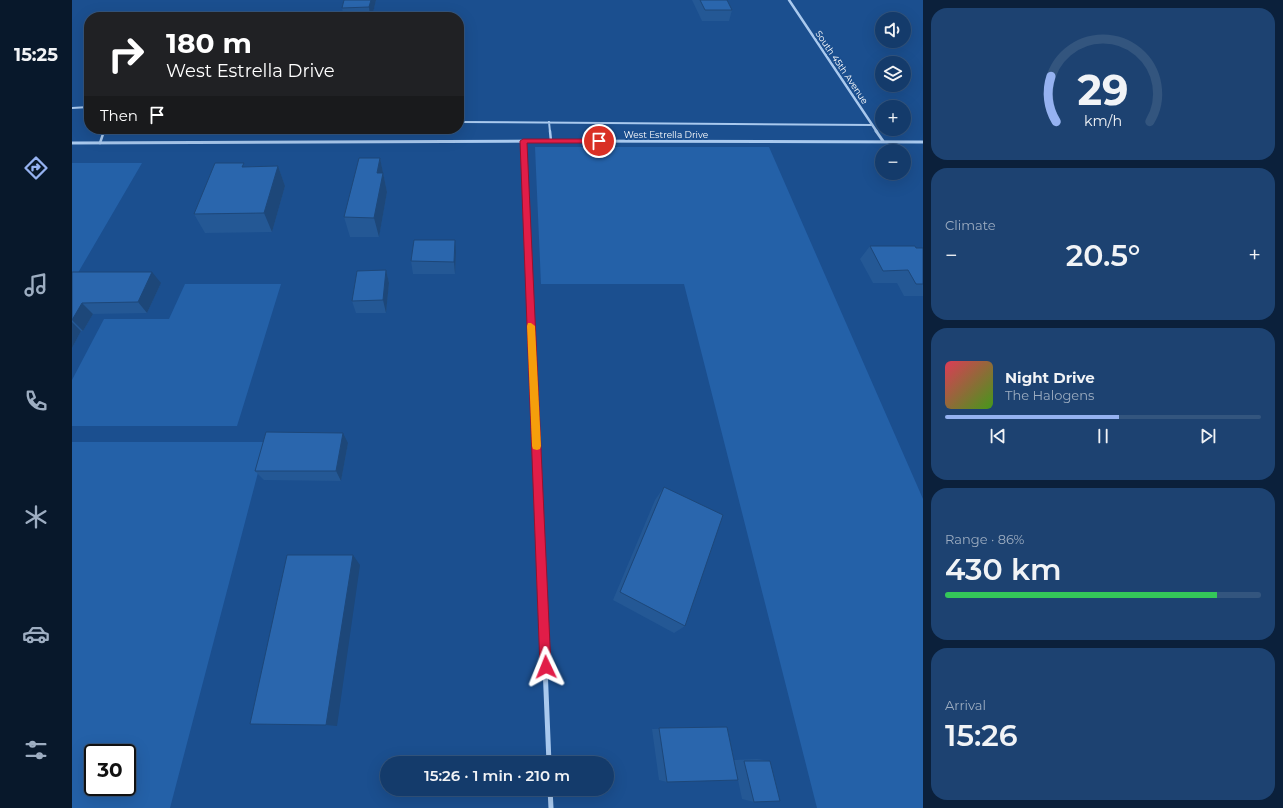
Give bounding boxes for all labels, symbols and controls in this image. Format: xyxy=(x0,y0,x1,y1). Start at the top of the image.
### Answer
map controls xyxy=(875,12,911,180)
button: sound xyxy=(875,12,911,48)
text: 180 m xyxy=(166,26,252,60)
icon: right xyxy=(100,28,152,80)
street label: South 45th Avenue xyxy=(813,28,871,106)
text: 15:25 xyxy=(14,44,58,66)
button: layers xyxy=(875,56,911,92)
text: West Estrella Drive xyxy=(166,60,335,82)
text: 29 xyxy=(1077,65,1129,115)
button: + xyxy=(875,100,911,136)
icon: arrive xyxy=(146,104,168,126)
text: Then xyxy=(100,106,138,125)
text: km/h xyxy=(1084,112,1122,130)
pin xyxy=(582,124,616,158)
street label: West Estrella Drive xyxy=(624,129,709,140)
icon: arrive xyxy=(588,130,610,152)
button: − xyxy=(875,144,911,180)
icon: directions xyxy=(22,154,50,182)
text: Climate xyxy=(945,217,996,233)
text: 20.5° xyxy=(1066,237,1140,274)
text: − xyxy=(945,242,958,269)
text: + xyxy=(1248,242,1261,269)
icon: music xyxy=(22,271,50,299)
text: Night Drive xyxy=(1005,368,1095,387)
icon: phone xyxy=(22,387,50,415)
text: The Halogens xyxy=(1005,387,1094,403)
icon: previous xyxy=(987,425,1009,447)
icon: pause xyxy=(1092,425,1114,447)
icon: next xyxy=(1197,425,1219,447)
icon: climate xyxy=(22,503,50,531)
text: Range · 86% xyxy=(945,531,1024,547)
text: 430 km xyxy=(945,551,1062,588)
icon: car xyxy=(22,620,50,648)
position arrow xyxy=(525,646,567,688)
text: Arrival xyxy=(945,697,986,713)
text: 15:26 xyxy=(945,717,1018,754)
icon: filters xyxy=(22,736,50,764)
speed limit sign: 30 xyxy=(84,744,136,796)
text: 15:26 · 1 min · 210 m xyxy=(424,766,570,785)

